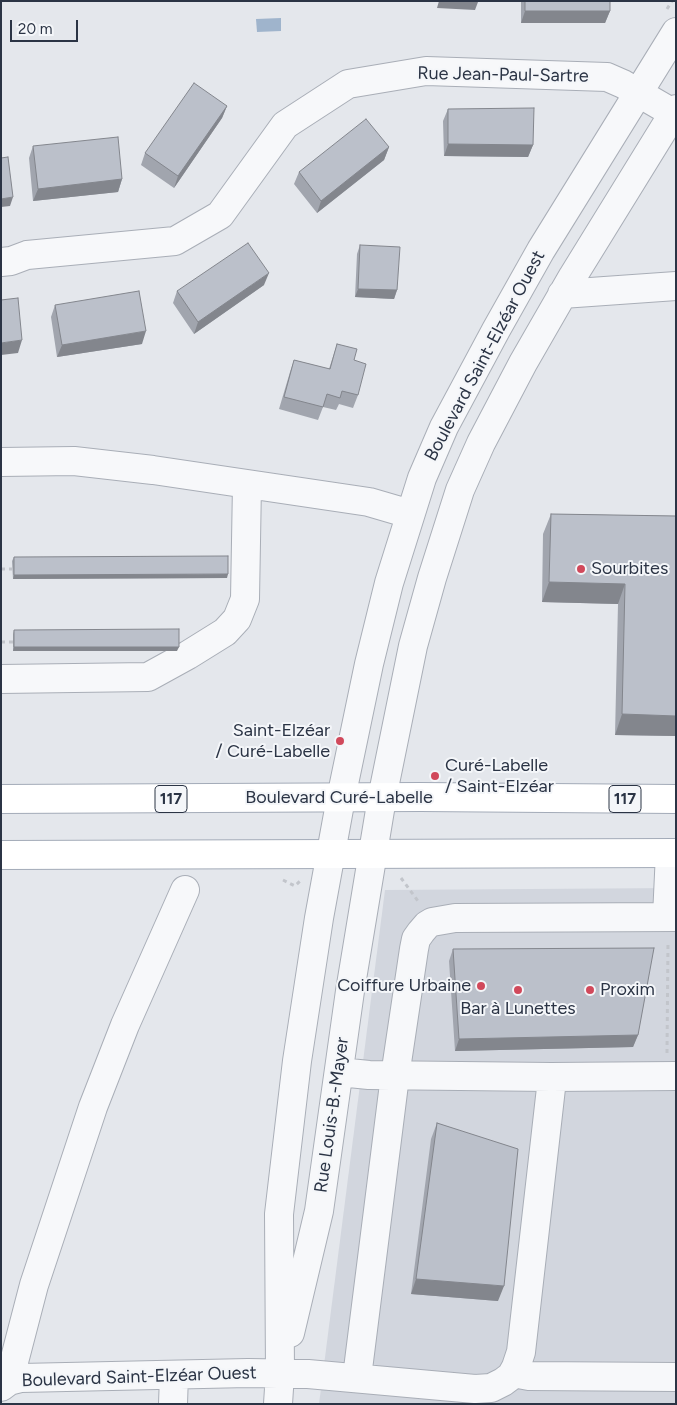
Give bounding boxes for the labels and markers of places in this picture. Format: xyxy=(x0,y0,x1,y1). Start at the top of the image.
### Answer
place label: Sourbites xyxy=(591,558,668,580)
marker: Sourbites xyxy=(575,563,587,575)
place label: Saint-Elzéar / Curé-Labelle xyxy=(215,720,330,762)
marker: Saint-Elzéar / Curé-Labelle xyxy=(334,735,346,747)
place label: Curé-Labelle / Saint-Elzéar xyxy=(445,755,554,798)
marker: Curé-Labelle / Saint-Elzéar xyxy=(429,770,441,782)
place label: Coiffure Urbaine xyxy=(337,975,471,997)
place label: Proxim xyxy=(600,979,655,1001)
marker: Coiffure Urbaine xyxy=(475,980,487,992)
marker: Bar à Lunettes xyxy=(512,984,524,996)
marker: Proxim xyxy=(584,984,596,996)
place label: Bar à Lunettes xyxy=(460,998,576,1020)

